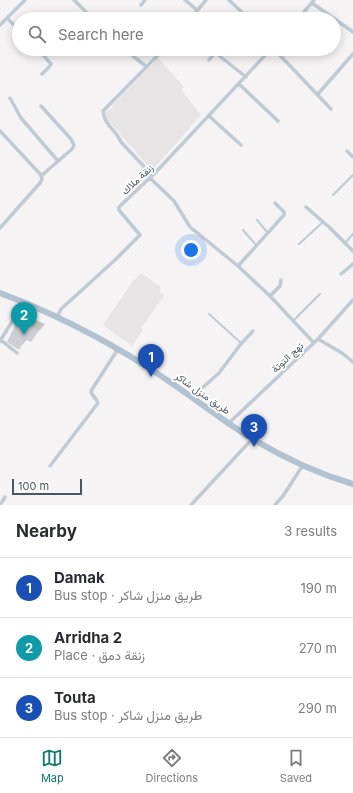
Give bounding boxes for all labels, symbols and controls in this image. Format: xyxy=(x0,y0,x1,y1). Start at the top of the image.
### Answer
search box xyxy=(12,12,341,56)
icon: search xyxy=(26,23,48,45)
text: Search here xyxy=(58,25,144,44)
street label: زنقة ملاك xyxy=(119,161,156,197)
your location xyxy=(181,240,201,260)
pin: 2 xyxy=(11,302,37,335)
street label: نهج التوتة xyxy=(269,339,306,376)
pin: 1 xyxy=(138,344,164,377)
street label: طريق منزل شاكر xyxy=(172,369,233,417)
pin: 3 xyxy=(241,414,267,447)
scale bar xyxy=(12,477,82,496)
text: 100 m xyxy=(18,479,49,493)
text: Nearby xyxy=(16,521,77,541)
text: 3 results xyxy=(284,523,337,539)
text: Damak xyxy=(54,568,105,587)
text: 1 xyxy=(26,580,32,596)
text: 190 m xyxy=(300,580,337,596)
text: Bus stop · طريق منزل شاكر xyxy=(54,587,202,603)
text: Arridha 2 xyxy=(54,628,122,647)
text: 2 xyxy=(25,640,33,656)
text: 270 m xyxy=(299,640,337,656)
text: Place · زنقة دمق xyxy=(54,647,145,663)
text: Touta xyxy=(54,688,96,707)
text: 3 xyxy=(25,700,33,716)
text: 290 m xyxy=(298,700,337,716)
text: Bus stop · طريق منزل شاكر xyxy=(54,707,202,723)
tab: Map xyxy=(41,747,64,785)
tab: Directions xyxy=(146,747,198,785)
tab: Saved xyxy=(280,747,312,785)

